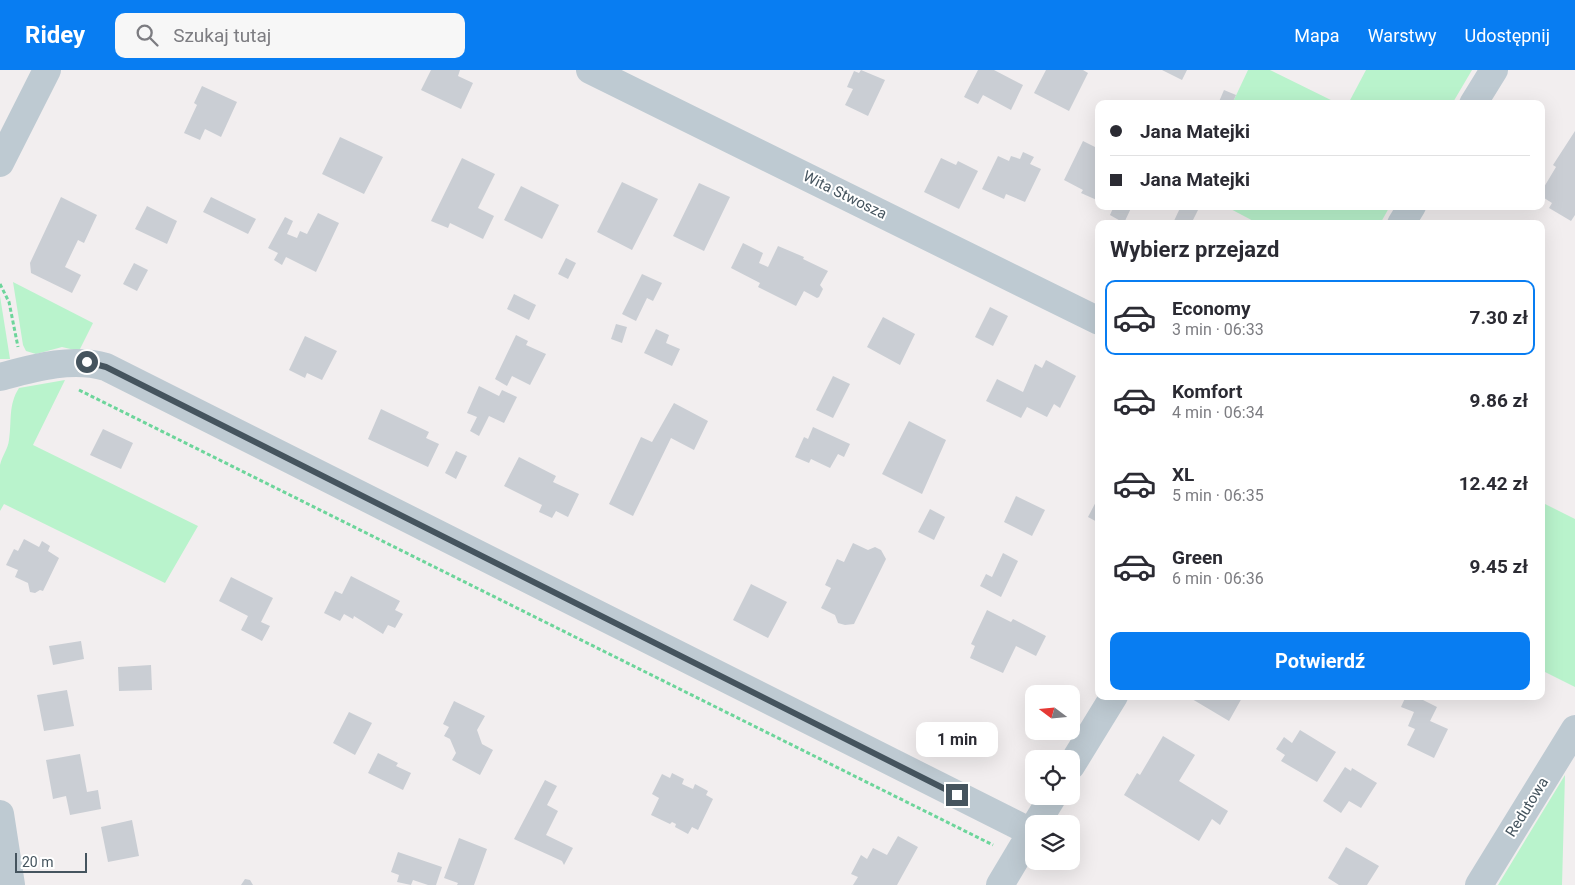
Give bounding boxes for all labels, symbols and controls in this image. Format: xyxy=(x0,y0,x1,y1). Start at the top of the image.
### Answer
search box xyxy=(115,13,465,58)
text: Ridey xyxy=(25,21,85,49)
icon: search xyxy=(133,21,161,49)
text: Szukaj tutaj xyxy=(173,24,271,47)
text: Mapa xyxy=(1294,25,1340,46)
text: Warstwy xyxy=(1368,25,1436,46)
text: Udostępnij xyxy=(1464,25,1550,46)
text: Jana Matejki xyxy=(1140,120,1250,143)
street label: Wita Stwosza xyxy=(800,167,890,223)
text: Jana Matejki xyxy=(1140,168,1250,191)
text: Wybierz przejazd xyxy=(1110,237,1279,262)
icon: car xyxy=(1112,295,1157,340)
text: Economy xyxy=(1172,297,1251,320)
text: 7.30 zł xyxy=(1470,306,1528,329)
text: 3 min · 06:33 xyxy=(1172,320,1264,339)
route start xyxy=(76,351,98,373)
icon: car xyxy=(1112,378,1157,423)
text: Komfort xyxy=(1172,380,1242,403)
text: 9.86 zł xyxy=(1470,389,1528,412)
text: 4 min · 06:34 xyxy=(1172,403,1264,422)
icon: car xyxy=(1112,461,1157,506)
text: XL xyxy=(1172,463,1194,486)
text: 12.42 zł xyxy=(1459,472,1528,495)
text: 5 min · 06:35 xyxy=(1172,486,1264,505)
icon: car xyxy=(1112,544,1157,589)
text: Green xyxy=(1172,546,1223,569)
text: 9.45 zł xyxy=(1470,555,1528,578)
text: 6 min · 06:36 xyxy=(1172,569,1264,588)
button: Potwierdź xyxy=(1110,632,1530,690)
north arrow xyxy=(1025,685,1080,740)
map controls xyxy=(1025,685,1080,870)
callout: 1 min xyxy=(916,722,998,758)
text: 1 min xyxy=(937,730,977,749)
button: locate xyxy=(1025,750,1080,805)
street label: Redutowa xyxy=(1502,774,1552,840)
route end xyxy=(946,784,968,806)
button: layers xyxy=(1025,815,1080,870)
scale bar xyxy=(15,850,88,873)
text: 20 m xyxy=(22,854,54,870)

